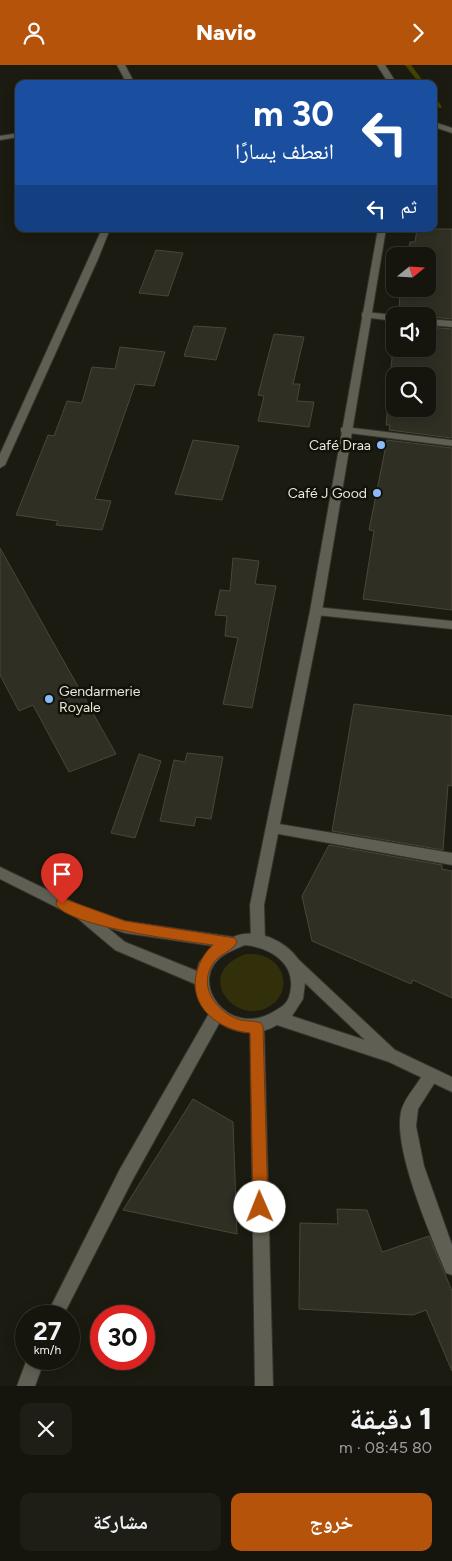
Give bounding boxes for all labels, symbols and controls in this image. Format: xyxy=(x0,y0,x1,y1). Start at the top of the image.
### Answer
icon: person xyxy=(20,19,48,47)
text: Navio xyxy=(196,19,256,46)
icon: forward xyxy=(404,19,432,47)
text: 30 m xyxy=(253,93,334,135)
icon: left xyxy=(352,100,417,165)
text: انعطف يسارًا xyxy=(235,138,334,165)
icon: left xyxy=(362,195,390,223)
text: ثم xyxy=(400,195,417,218)
north arrow xyxy=(386,247,436,297)
map controls xyxy=(386,247,436,417)
button: sound xyxy=(386,307,436,357)
button: search xyxy=(386,367,436,417)
place label: Café Draa xyxy=(309,437,371,454)
marker: Café Draa xyxy=(375,439,387,451)
place label: Café J Good xyxy=(288,485,367,502)
marker: Café J Good xyxy=(371,487,383,499)
place label: Gendarmerie Royale xyxy=(59,683,141,716)
marker: Gendarmerie Royale xyxy=(43,693,55,705)
pin xyxy=(41,853,83,904)
icon: arrive xyxy=(48,860,76,888)
position arrow xyxy=(233,1180,285,1232)
speed limit sign: 30 xyxy=(90,1305,155,1370)
text: 27 xyxy=(33,1316,62,1346)
text: km/h xyxy=(34,1343,61,1357)
text: 1 دقيقة xyxy=(349,1400,432,1437)
button: close xyxy=(20,1403,72,1455)
text: 80 m · 08:45 xyxy=(339,1438,432,1457)
button: مشاركة xyxy=(20,1493,221,1551)
button: خروج xyxy=(231,1493,432,1551)

